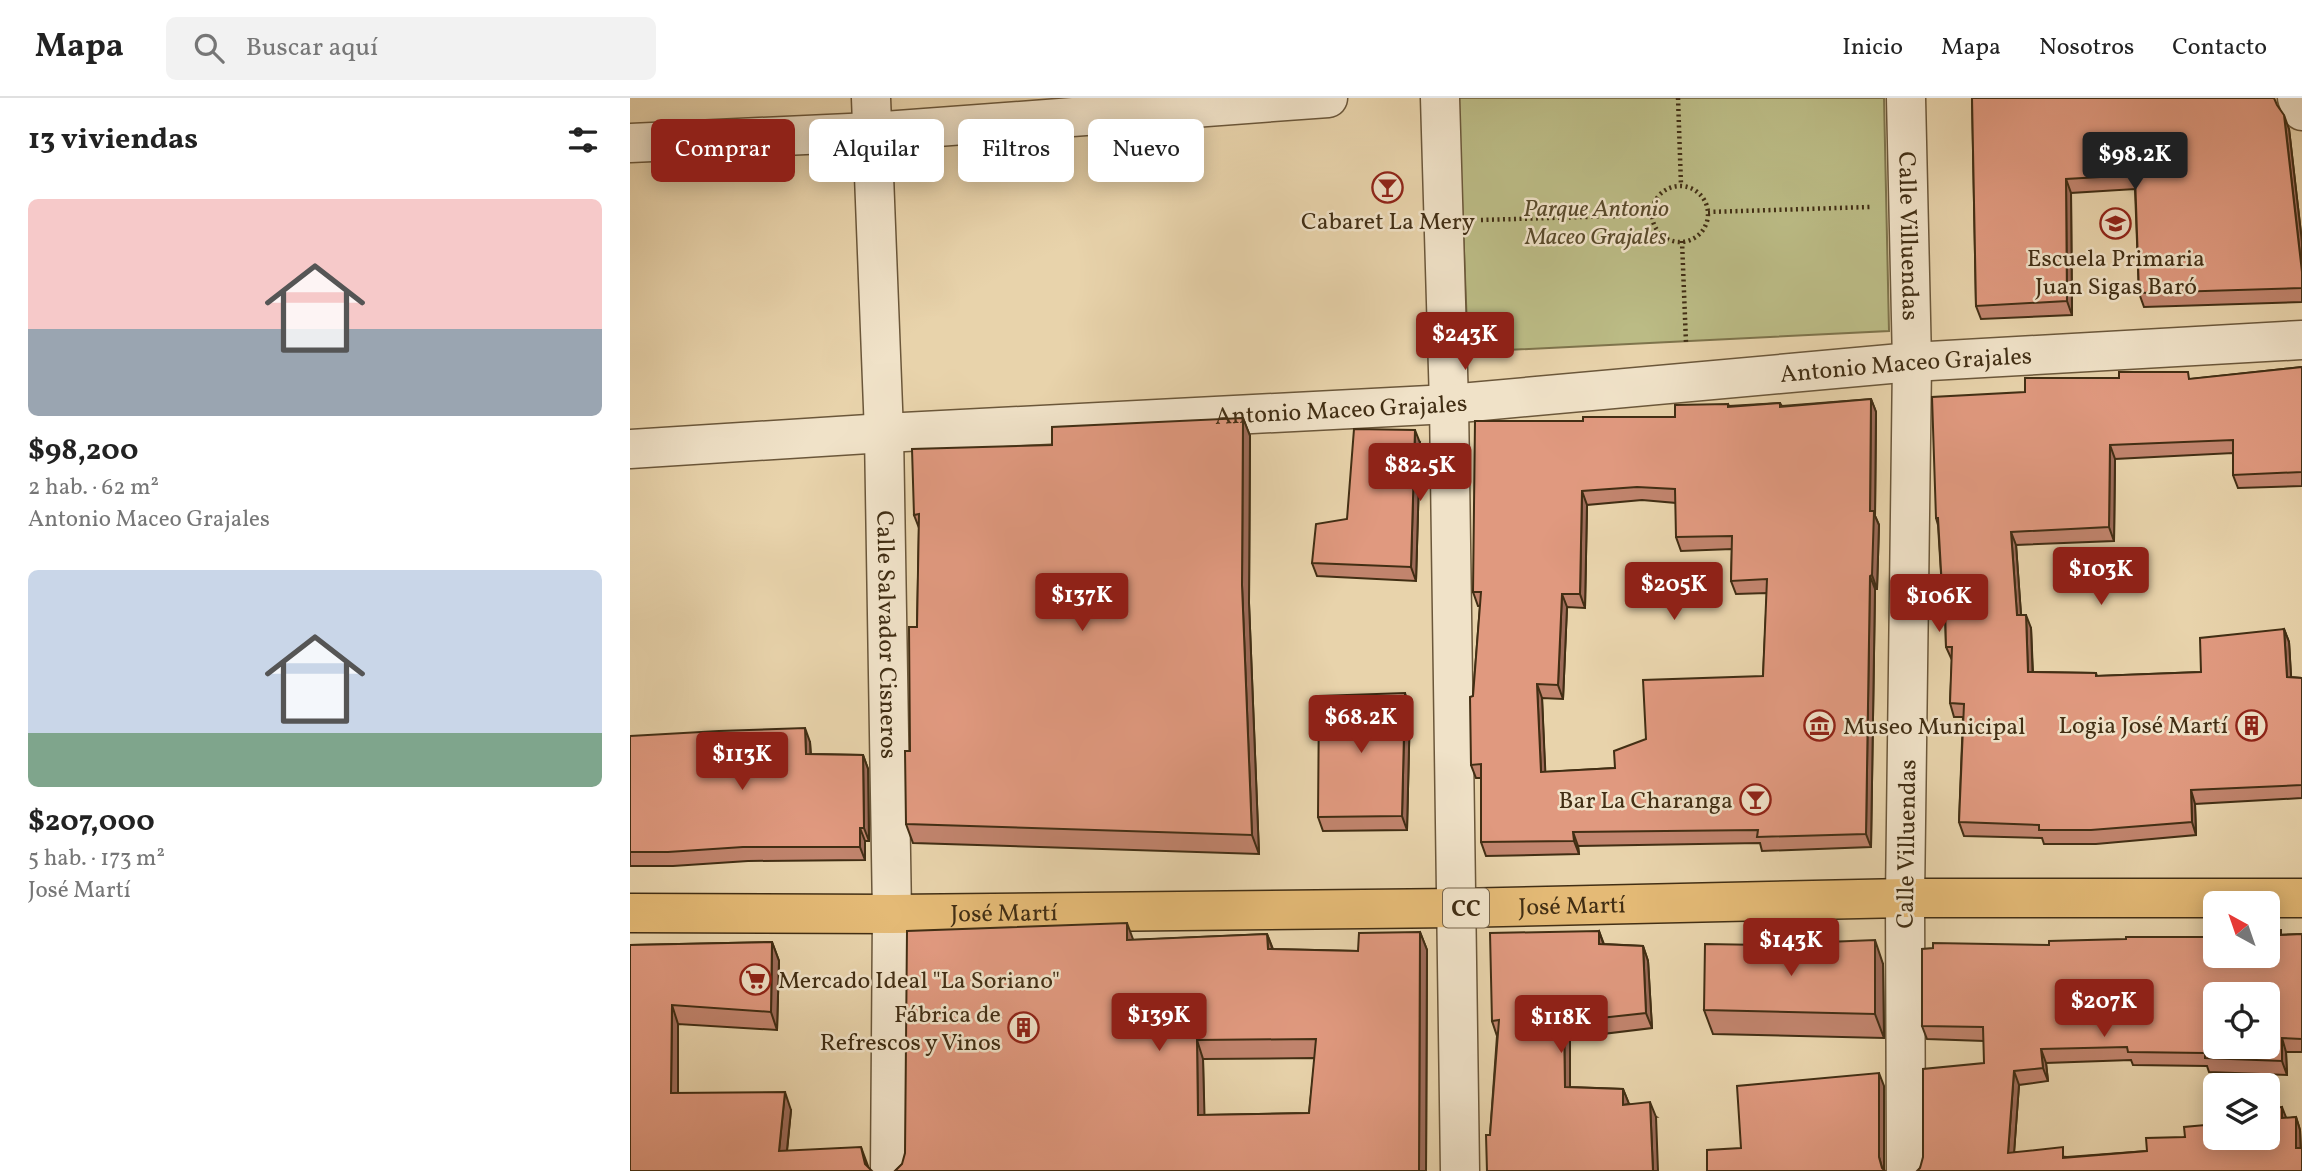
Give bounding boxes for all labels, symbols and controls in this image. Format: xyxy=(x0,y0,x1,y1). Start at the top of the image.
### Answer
search box xyxy=(166,17,656,80)
text: Mapa xyxy=(35,25,124,71)
icon: search xyxy=(190,29,228,67)
text: Buscar aquí xyxy=(246,30,378,66)
text: Inicio xyxy=(1842,31,1903,65)
text: Mapa xyxy=(1941,31,2001,65)
text: Nosotros xyxy=(2039,31,2134,65)
text: Contacto xyxy=(2172,31,2267,65)
text: 13 viviendas xyxy=(28,119,198,161)
chip: Comprar xyxy=(651,119,795,182)
chip: Alquilar xyxy=(809,119,944,182)
chip: Filtros xyxy=(958,119,1074,182)
chip: Nuevo xyxy=(1088,119,1204,182)
icon: filters xyxy=(564,121,602,159)
pin: $98.2K xyxy=(2078,132,2192,192)
text: $98.2K xyxy=(2099,139,2171,171)
street label: Calle Villuendas xyxy=(1888,151,1926,321)
bar icon: Cabaret La Mery xyxy=(1371,170,1405,204)
park label: Parque Antonio Maceo Grajales xyxy=(1523,193,1669,255)
place label: Cabaret La Mery xyxy=(1301,206,1475,240)
school or university icon: Escuela Primaria Juan Sigas Baró xyxy=(2099,207,2133,241)
place label: Escuela Primaria Juan Sigas Baró xyxy=(2027,243,2205,305)
icon: home xyxy=(252,245,378,371)
pin: $243K xyxy=(1416,313,1514,372)
text: $243K xyxy=(1432,319,1498,351)
street label: Antonio Maceo Grajales xyxy=(1779,340,2033,393)
street label: Antonio Maceo Grajales xyxy=(1214,387,1469,435)
text: $98,200 xyxy=(28,430,139,472)
pin: $82.5K xyxy=(1363,444,1477,503)
text: $82.5K xyxy=(1384,450,1456,482)
text: 2 hab. · 62 m² xyxy=(28,472,159,504)
text: Antonio Maceo Grajales xyxy=(28,504,270,536)
street label: Calle Salvador Cisneros xyxy=(866,510,904,759)
pin: $103K xyxy=(2052,547,2150,607)
text: $103K xyxy=(2069,554,2133,586)
pin: $205K xyxy=(1625,562,1723,622)
text: $205K xyxy=(1641,569,1707,601)
pin: $137K xyxy=(1033,574,1131,633)
pin: $106K xyxy=(1890,574,1988,634)
text: $137K xyxy=(1051,580,1113,612)
text: $106K xyxy=(1906,581,1972,613)
icon: home xyxy=(252,616,378,742)
pin: $68.2K xyxy=(1304,696,1418,755)
text: $68.2K xyxy=(1325,702,1397,734)
building icon: Logia José Martí xyxy=(2234,708,2268,742)
museum icon: Museo Municipal xyxy=(1803,709,1837,743)
place label: Logia José Martí xyxy=(2058,710,2228,744)
place label: Museo Municipal xyxy=(1843,711,2025,745)
pin: $113K xyxy=(693,732,791,792)
text: $113K xyxy=(712,739,772,771)
street label: Calle Villuendas xyxy=(1890,759,1926,929)
bar icon: Bar La Charanga xyxy=(1739,783,1773,817)
place label: Bar La Charanga xyxy=(1559,785,1733,819)
text: $207,000 xyxy=(28,801,155,843)
text: 5 hab. · 173 m² xyxy=(28,843,165,875)
text: José Martí xyxy=(28,875,131,907)
road number: CC xyxy=(1443,888,1489,928)
street label: José Martí xyxy=(1518,889,1626,926)
north arrow xyxy=(2203,891,2280,968)
map controls xyxy=(2203,891,2280,1150)
street label: José Martí xyxy=(950,897,1058,932)
pin: $143K xyxy=(1742,918,1840,978)
text: $143K xyxy=(1759,925,1823,957)
supermarket icon: Mercado Ideal "La Soriano" xyxy=(738,963,772,997)
place label: Mercado Ideal "La Soriano" xyxy=(778,965,1060,999)
pin: $207K xyxy=(2055,979,2153,1039)
button: locate xyxy=(2203,982,2280,1059)
text: $207K xyxy=(2071,986,2137,1018)
pin: $139K xyxy=(1110,993,1208,1053)
pin: $118K xyxy=(1512,996,1610,1055)
place label: Fábrica de Refrescos y Vinos xyxy=(820,999,1001,1061)
text: $139K xyxy=(1128,1000,1190,1032)
text: $118K xyxy=(1531,1002,1591,1034)
building icon: Fábrica de Refrescos y Vinos xyxy=(1007,1011,1041,1045)
button: layers xyxy=(2203,1073,2280,1150)

